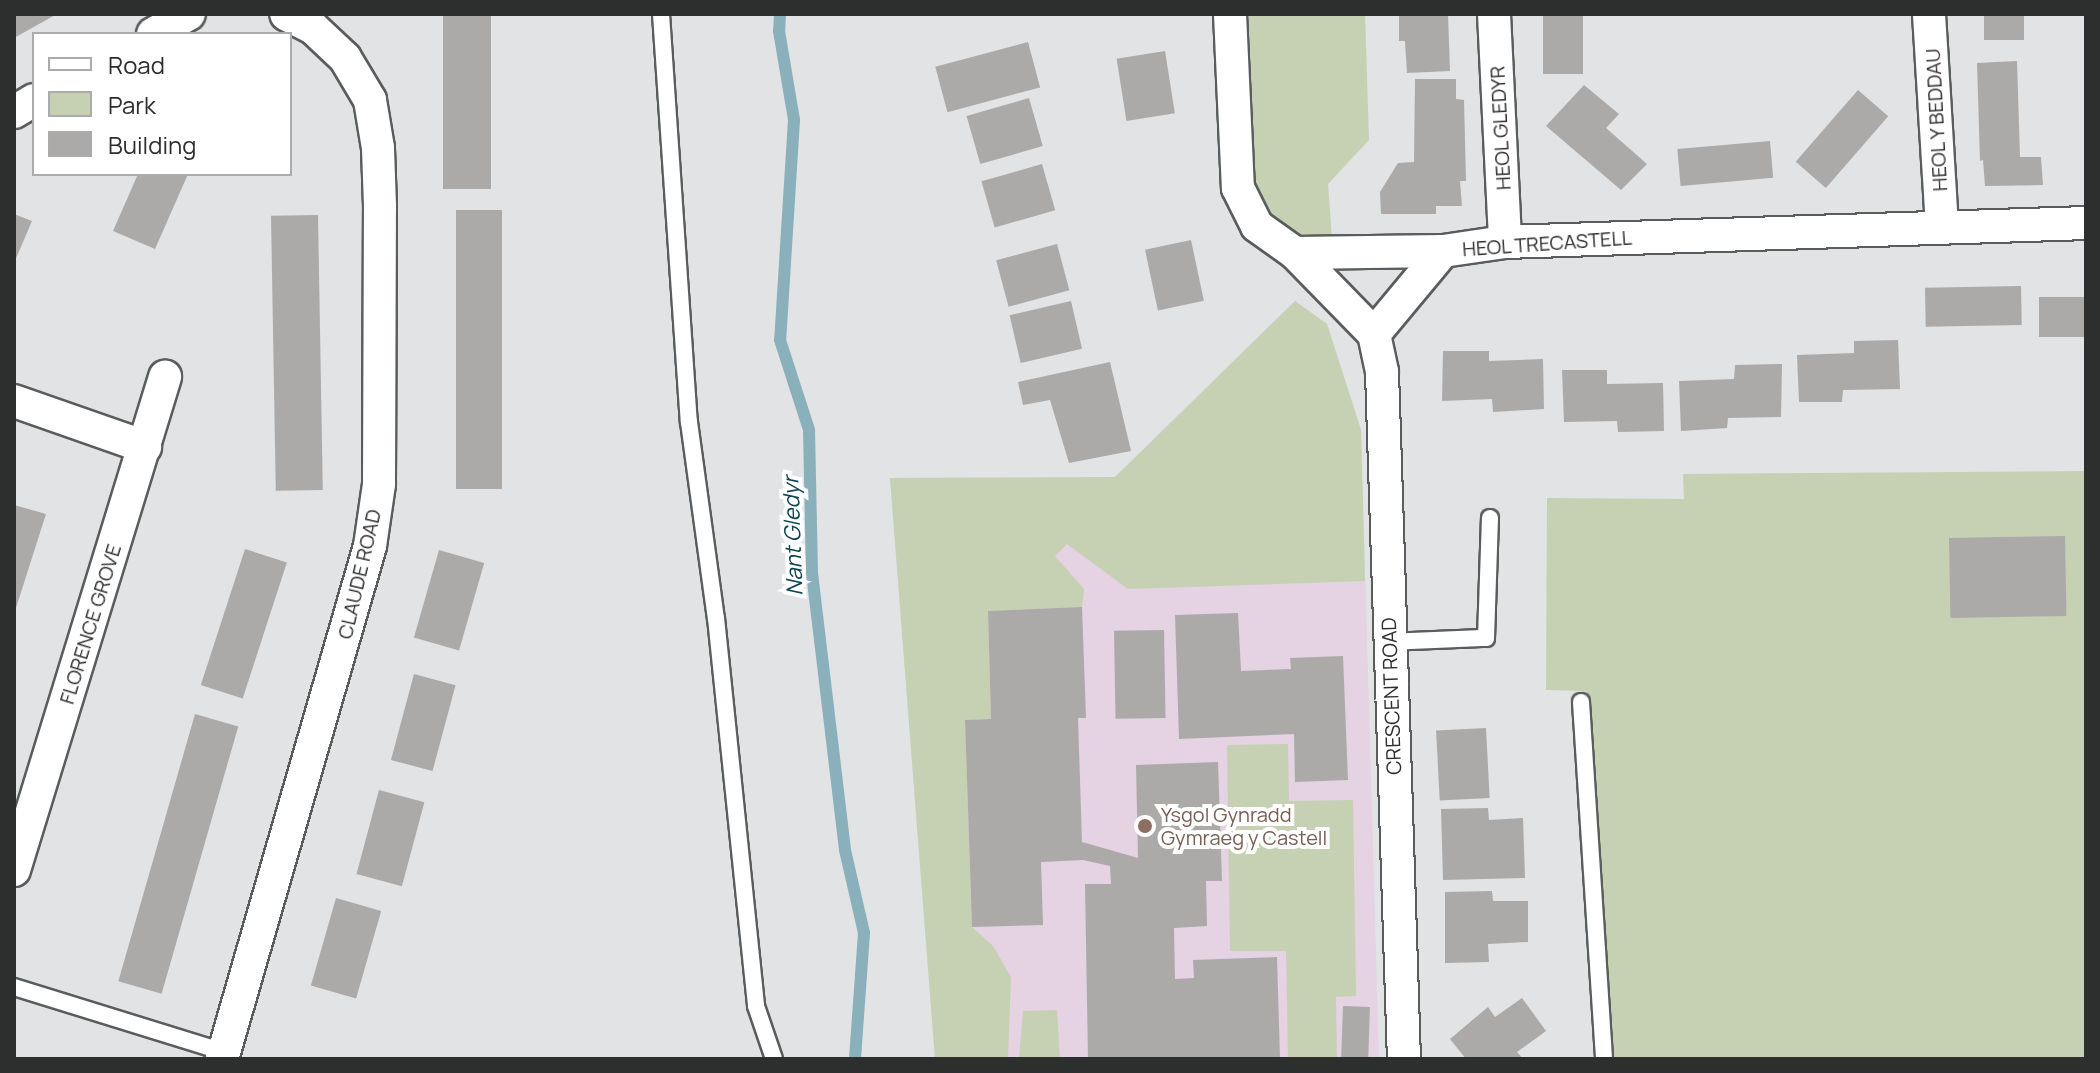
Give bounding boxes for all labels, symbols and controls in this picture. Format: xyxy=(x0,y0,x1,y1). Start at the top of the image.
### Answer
legend xyxy=(32,32,292,176)
street label: HEOL Y BEDDAU xyxy=(1920,47,1952,193)
text: Road xyxy=(108,48,165,81)
street label: HEOL GLEDYR xyxy=(1485,65,1515,191)
text: Park xyxy=(108,88,156,121)
text: Building xyxy=(108,128,196,161)
street label: HEOL TRECASTELL xyxy=(1461,225,1633,261)
water label: Nant Gledyr xyxy=(778,476,808,596)
street label: CLAUDE ROAD xyxy=(332,507,386,641)
street label: FLORENCE GROVE xyxy=(54,541,126,707)
street label: CRESCENT ROAD xyxy=(1376,617,1406,775)
place label: Ysgol Gynradd Gymraeg y Castell xyxy=(1161,802,1327,849)
marker: Ysgol Gynradd Gymraeg y Castell xyxy=(1136,817,1154,835)

